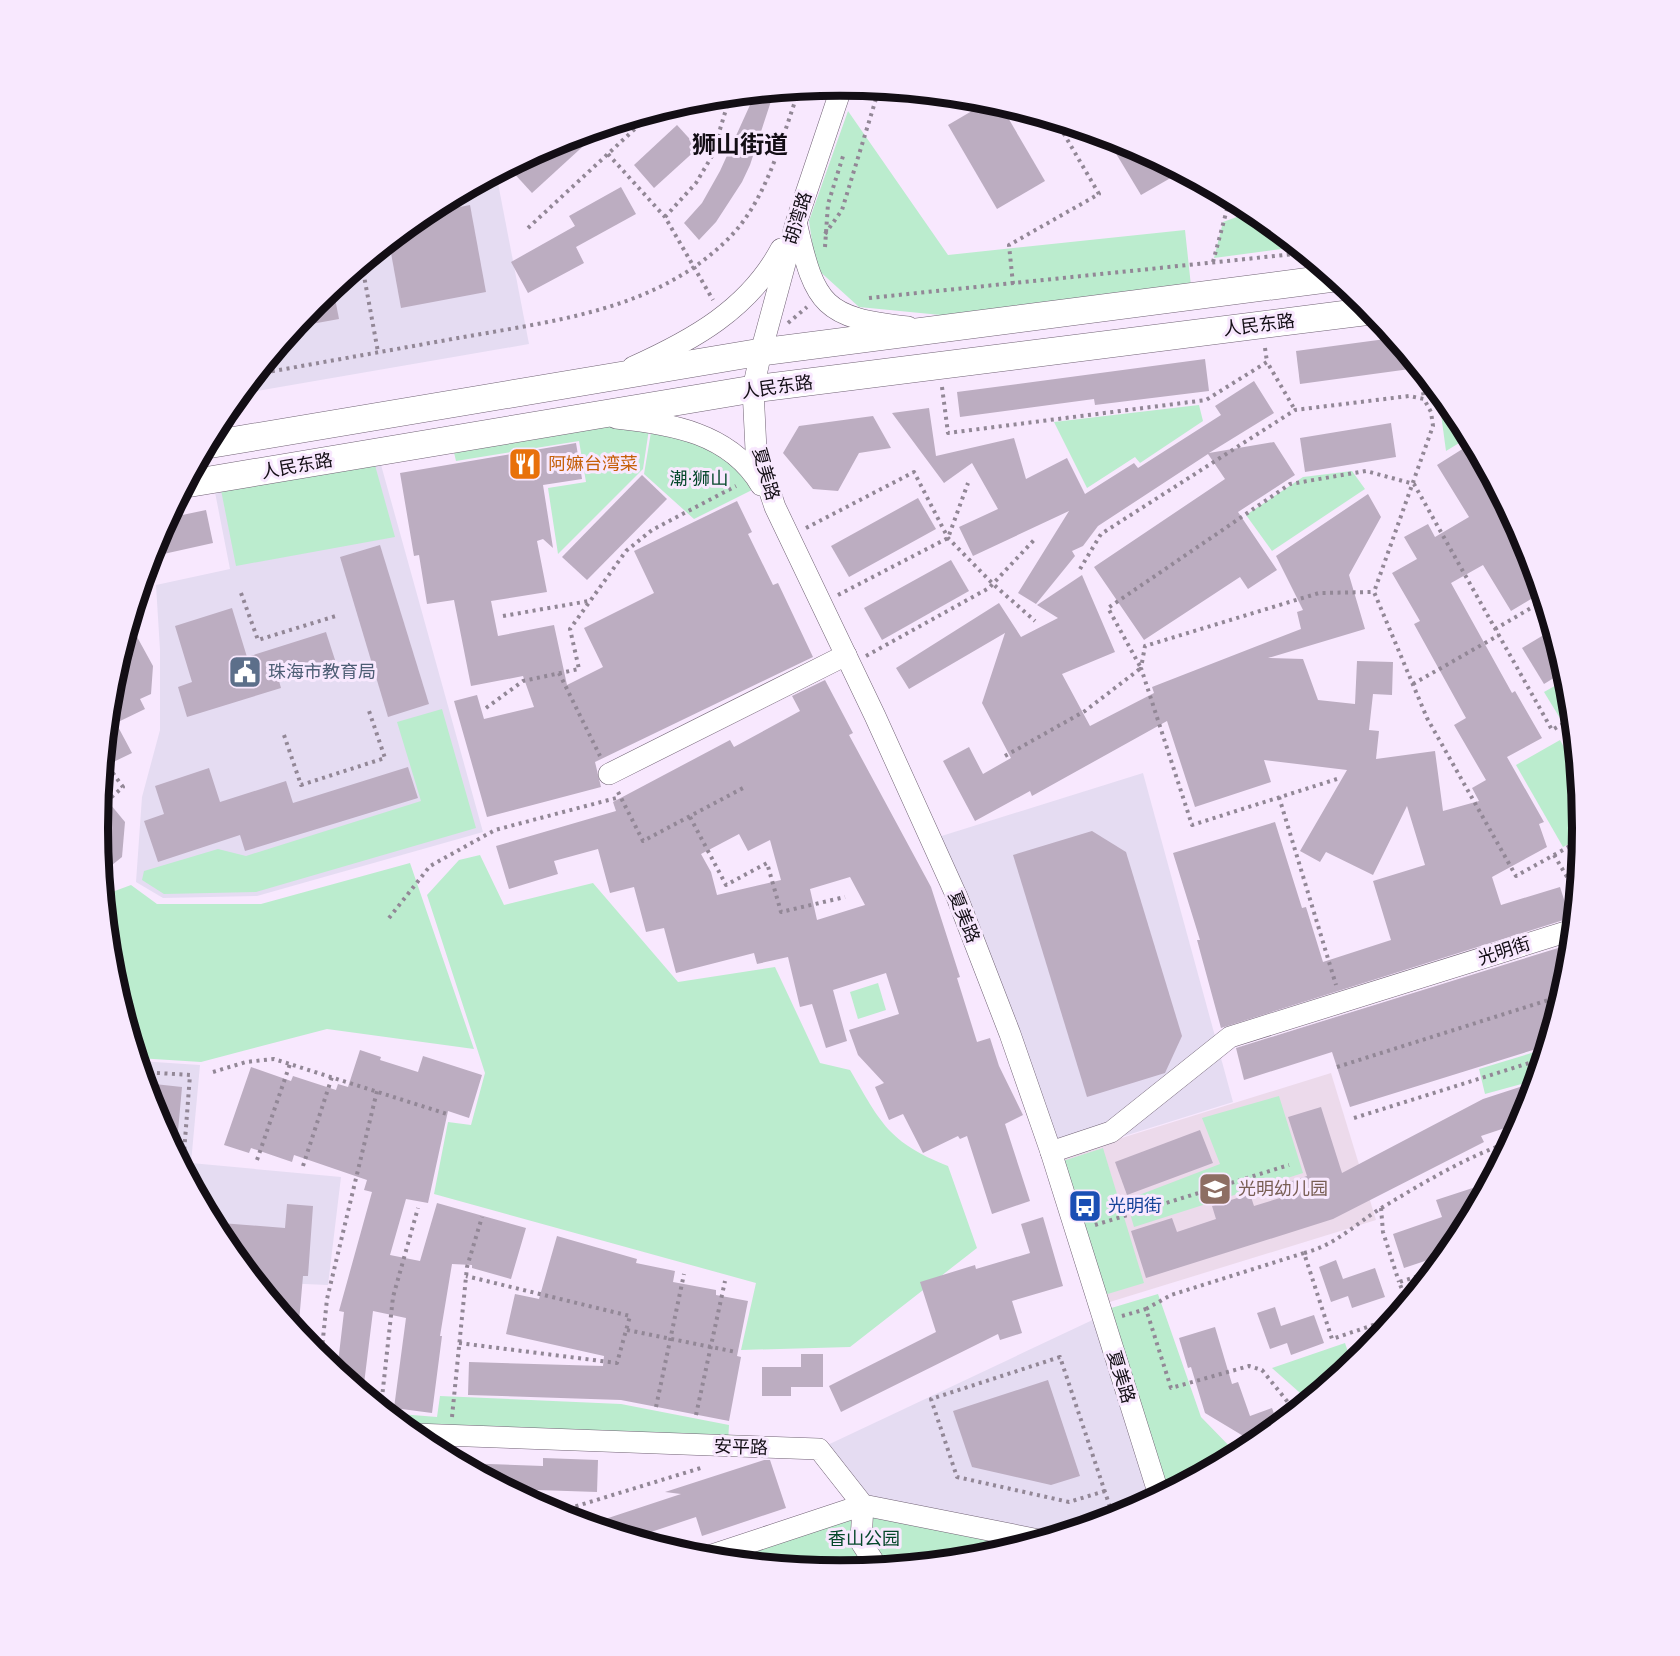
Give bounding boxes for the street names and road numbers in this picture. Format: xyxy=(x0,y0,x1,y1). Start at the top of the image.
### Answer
street label: 胡湾路 xyxy=(780,189,816,247)
street label: 人民东路 xyxy=(1222,310,1296,340)
street label: 人民东路 xyxy=(740,371,814,403)
street label: 夏美路 xyxy=(748,445,784,503)
street label: 人民东路 xyxy=(260,449,334,483)
street label: 夏美路 xyxy=(944,888,984,946)
street label: 光明街 xyxy=(1475,932,1533,970)
street label: 夏美路 xyxy=(1103,1348,1139,1406)
street label: 安平路 xyxy=(714,1435,768,1459)

